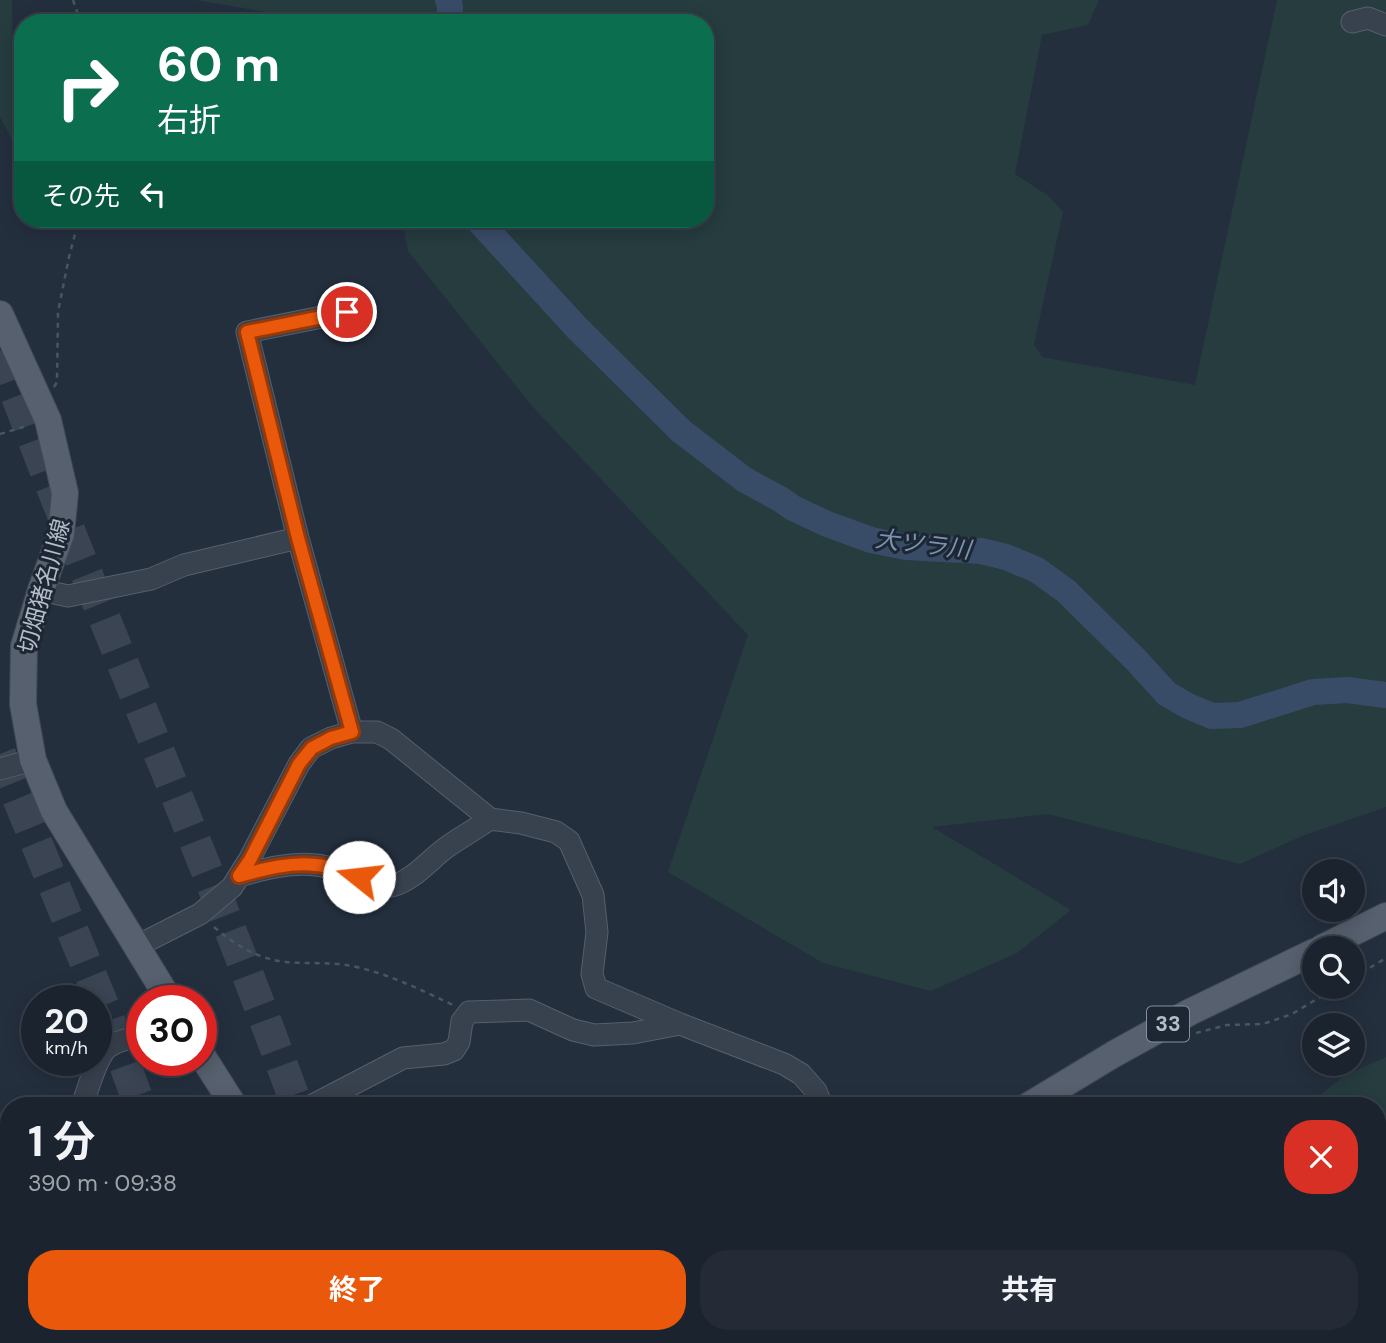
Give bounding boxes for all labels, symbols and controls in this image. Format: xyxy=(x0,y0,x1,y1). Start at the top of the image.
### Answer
text: 60 m xyxy=(157,32,280,96)
icon: right xyxy=(42,42,133,133)
text: 右折 xyxy=(157,99,221,141)
icon: left xyxy=(134,175,172,213)
text: その先 xyxy=(42,179,120,213)
pin xyxy=(317,282,377,342)
icon: arrive xyxy=(328,293,366,331)
street label: 切畑猪名川線 xyxy=(12,515,76,657)
water label: 大ツラ川 xyxy=(873,523,976,566)
position arrow xyxy=(322,840,396,914)
map controls xyxy=(1302,859,1365,1076)
button: sound xyxy=(1302,859,1365,922)
button: search xyxy=(1302,936,1365,999)
speed limit sign: 30 xyxy=(126,985,217,1076)
text: 20 xyxy=(44,998,89,1044)
road number: 33 xyxy=(1147,1006,1189,1042)
button: layers xyxy=(1302,1013,1365,1076)
text: km/h xyxy=(45,1036,88,1060)
text: 1 分 xyxy=(28,1114,95,1169)
button: close xyxy=(1284,1120,1358,1194)
text: 390 m · 09:38 xyxy=(28,1168,177,1198)
button: 終了 xyxy=(28,1250,686,1330)
button: 共有 xyxy=(700,1250,1358,1330)

